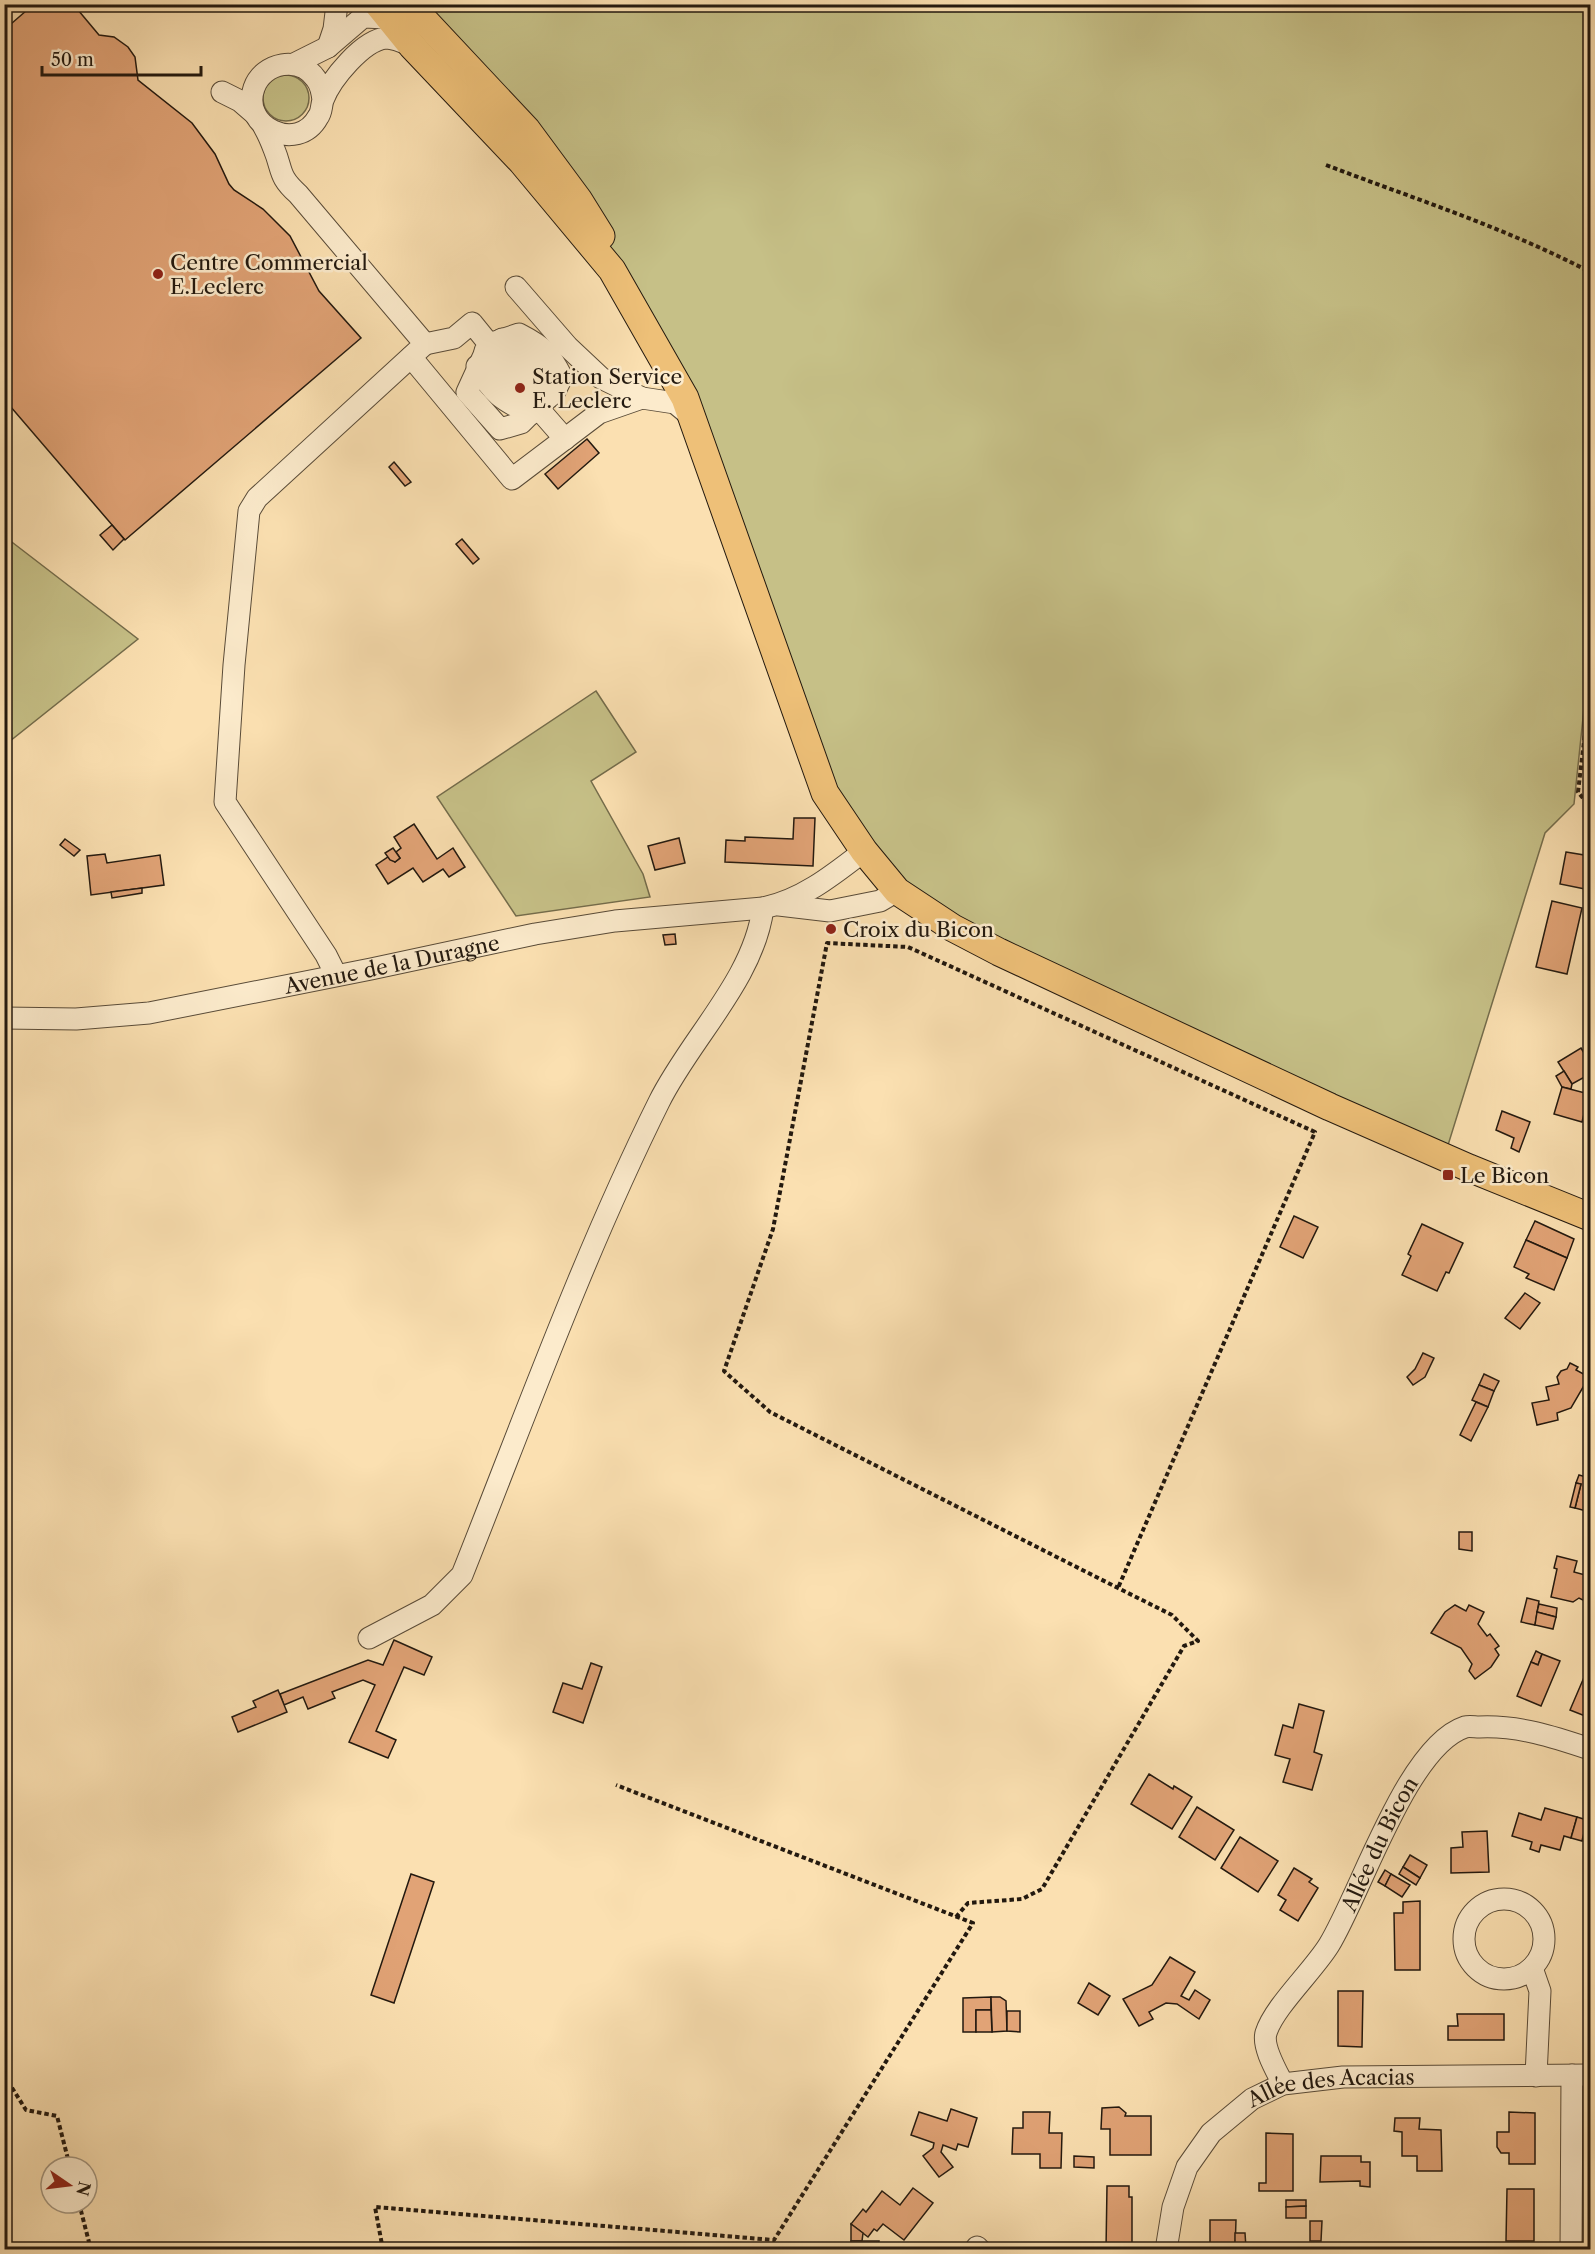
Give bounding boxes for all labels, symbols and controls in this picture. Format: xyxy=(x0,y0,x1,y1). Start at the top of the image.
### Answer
scale bar xyxy=(42,39,201,77)
text: 50 m xyxy=(51,49,94,71)
place label: Centre Commercial E.Leclerc xyxy=(170,250,368,299)
marker: Centre Commercial E.Leclerc xyxy=(151,267,165,281)
place label: Station Service E. Leclerc xyxy=(532,364,682,413)
marker: Station Service E. Leclerc xyxy=(513,381,527,395)
place label: Croix du Bicon xyxy=(843,917,994,942)
marker: Croix du Bicon xyxy=(824,922,838,936)
street label: Avenue de la Duragne xyxy=(281,929,502,999)
place label: Le Bicon xyxy=(1460,1163,1549,1188)
marker: Le Bicon xyxy=(1441,1168,1455,1182)
street label: Allée du Bicon xyxy=(1335,1772,1423,1916)
street label: Allée des Acacias xyxy=(1242,2064,1415,2113)
north arrow xyxy=(39,2155,99,2215)
text: N xyxy=(72,2179,95,2198)

